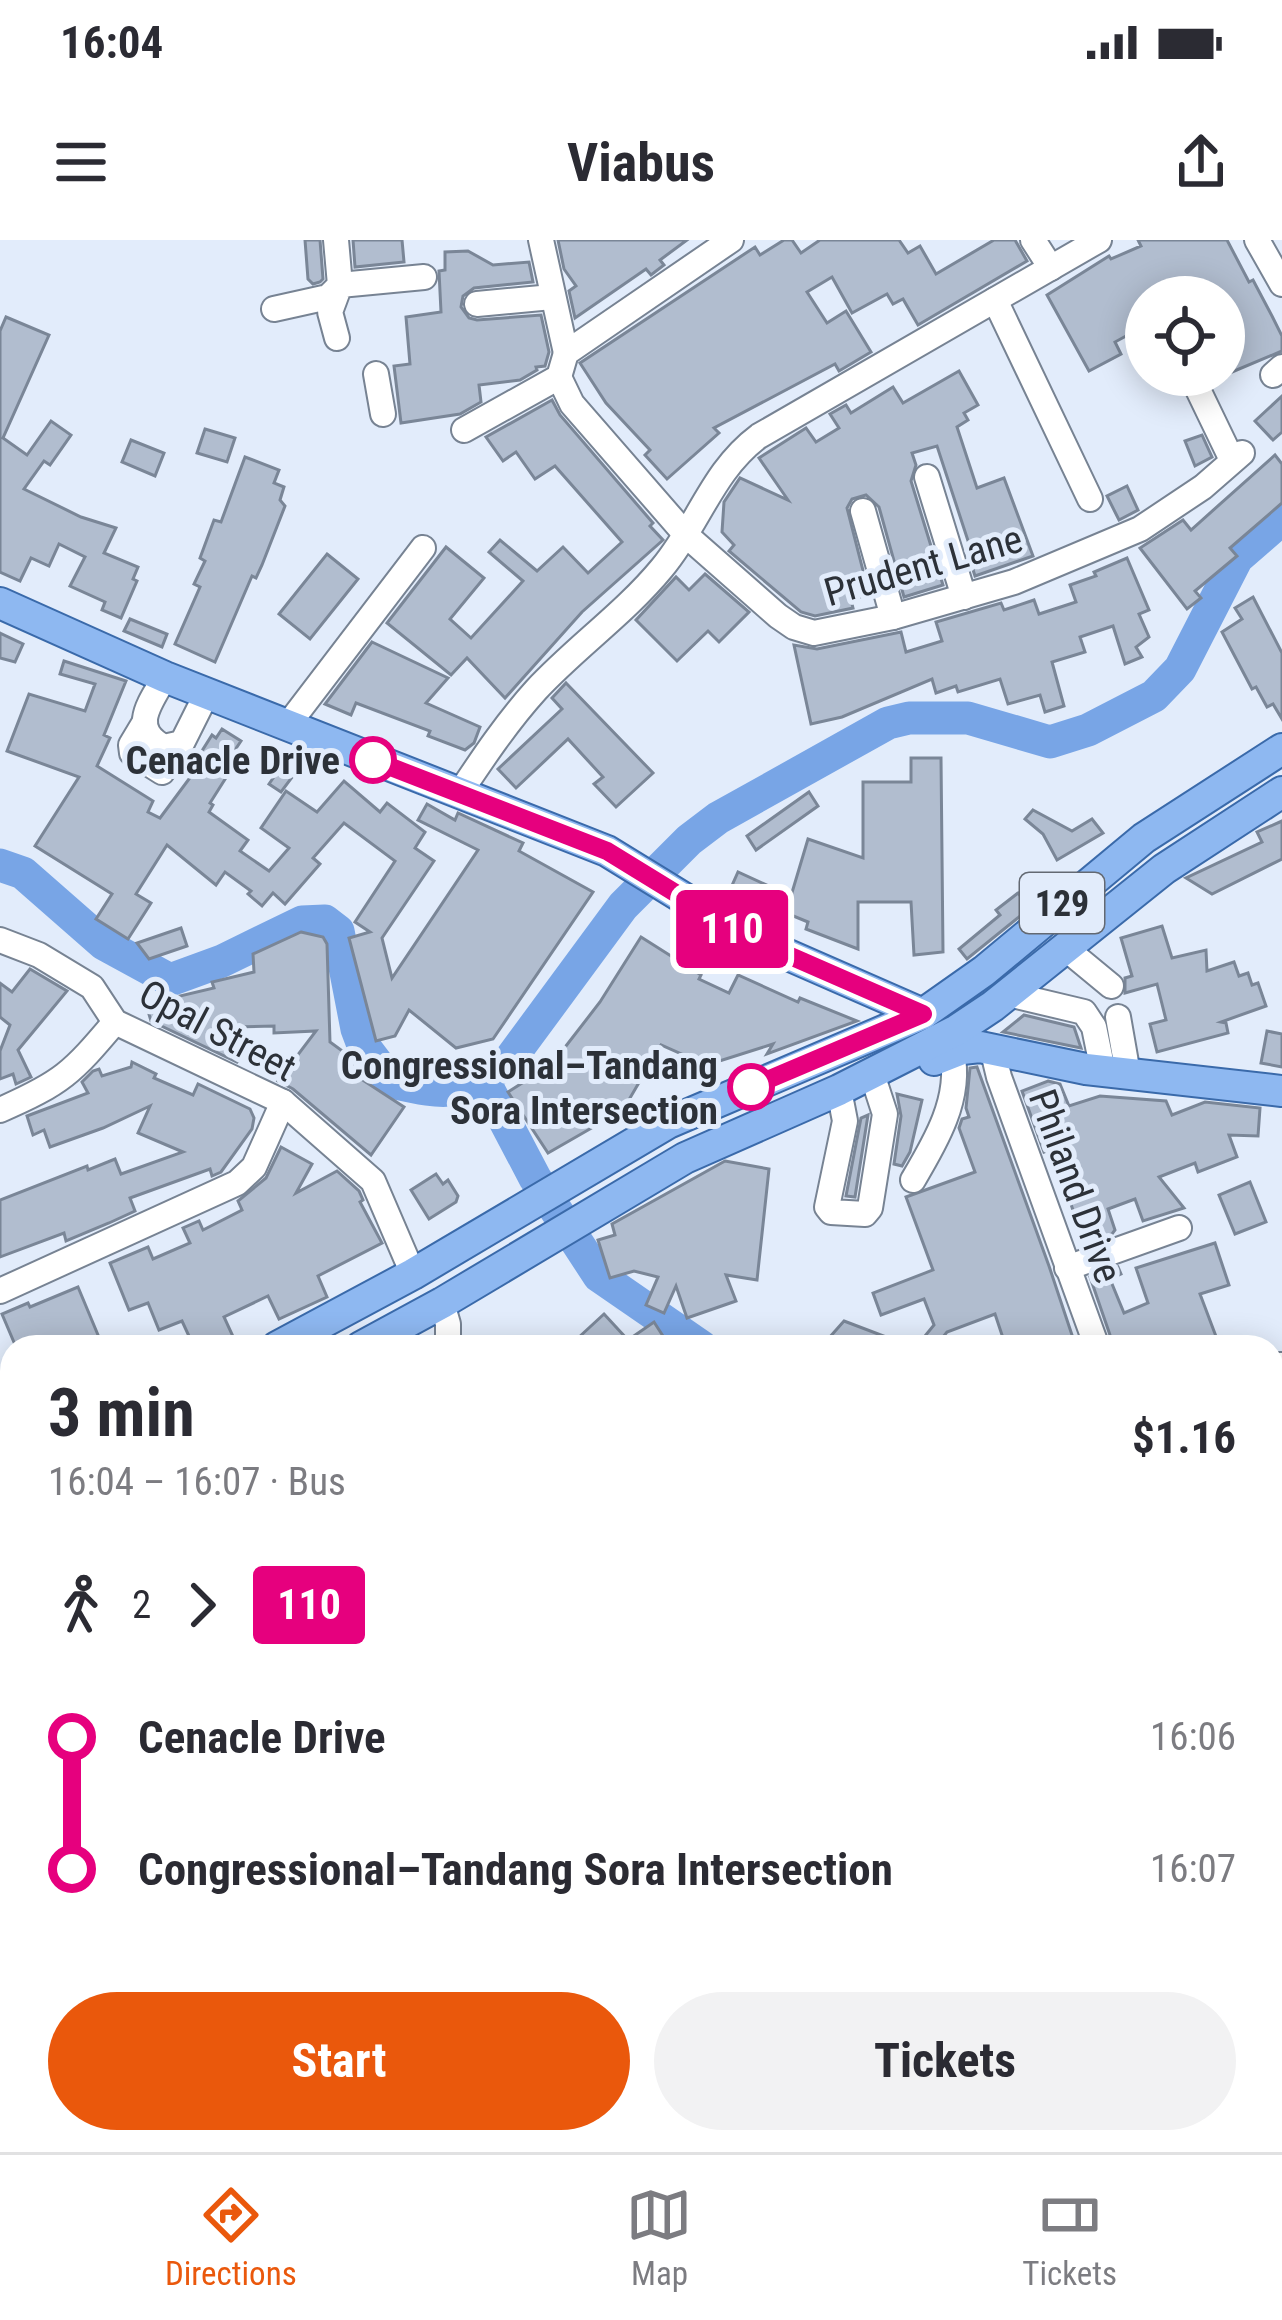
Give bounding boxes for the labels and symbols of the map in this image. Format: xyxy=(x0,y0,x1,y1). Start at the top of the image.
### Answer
street label: Prudent Lane xyxy=(819,516,1028,616)
place label: Cenacle Drive xyxy=(125,738,340,784)
marker: Cenacle Drive xyxy=(351,738,395,782)
road number: 129 xyxy=(1020,873,1104,933)
line badge: 110 xyxy=(663,890,801,968)
street label: Opal Street xyxy=(131,971,304,1091)
place label: Congressional–Tandang Sora Intersection xyxy=(341,1043,718,1134)
marker: Congressional–Tandang Sora Intersection xyxy=(729,1065,773,1109)
street label: Philand Drive xyxy=(1019,1084,1131,1289)

